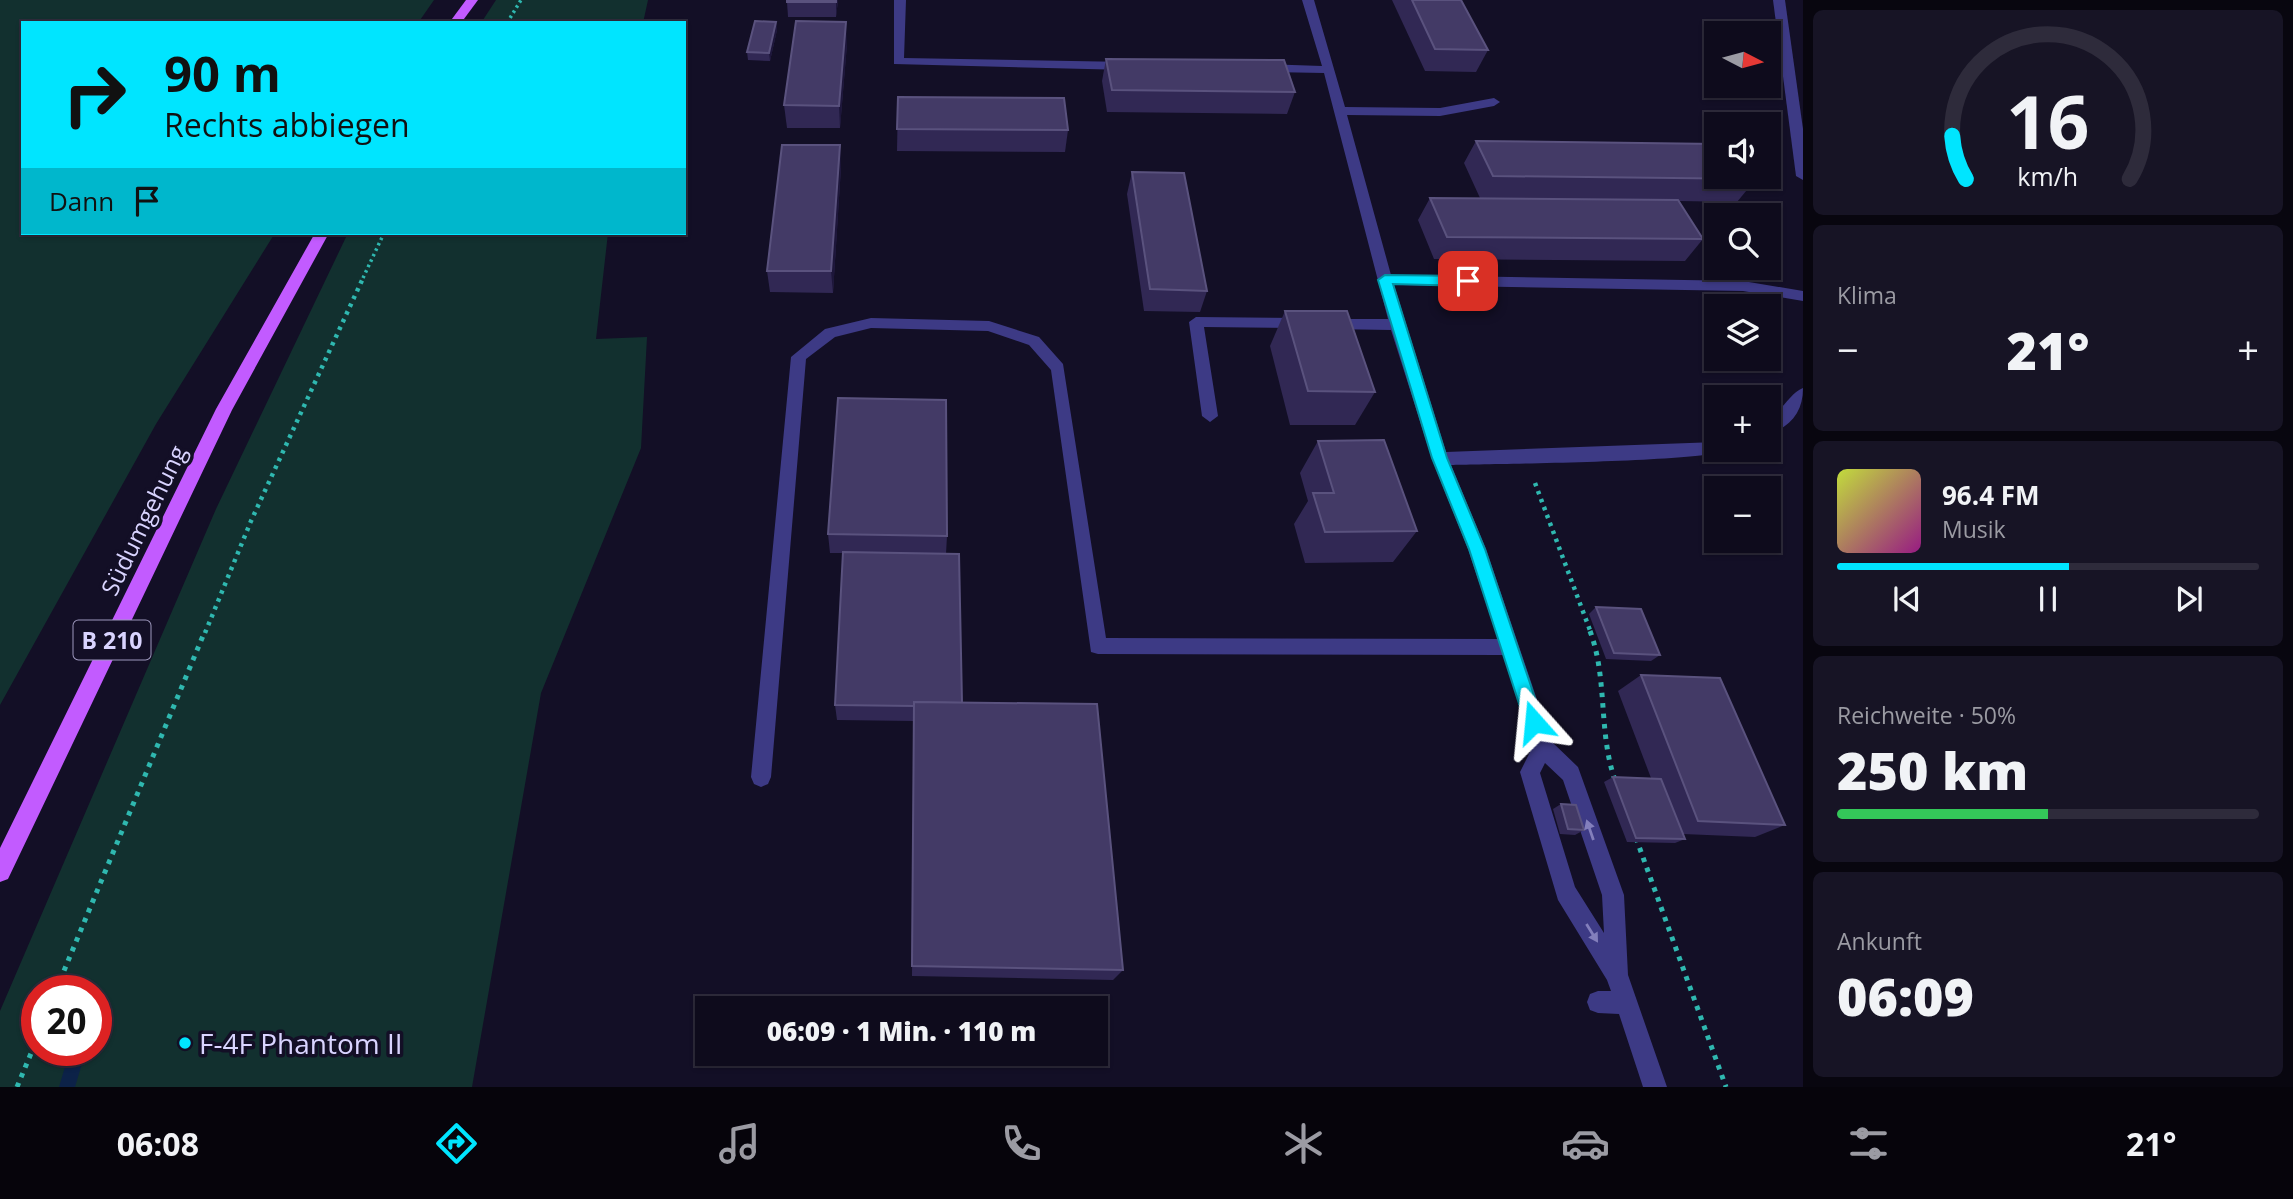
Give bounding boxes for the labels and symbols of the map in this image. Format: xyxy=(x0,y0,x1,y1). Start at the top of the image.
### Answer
north arrow xyxy=(1704,21,1782,98)
pin xyxy=(1438,251,1498,311)
street label: Südumgehung xyxy=(92,439,194,601)
road number: B 210 xyxy=(74,620,150,660)
position arrow xyxy=(1497,685,1571,759)
one-way arrow xyxy=(1584,820,1595,841)
one-way arrow xyxy=(1585,924,1598,943)
speed limit sign: 20 xyxy=(21,975,112,1066)
place label: F-4F Phantom II xyxy=(199,1024,403,1062)
marker: F-4F Phantom II xyxy=(177,1035,193,1051)

